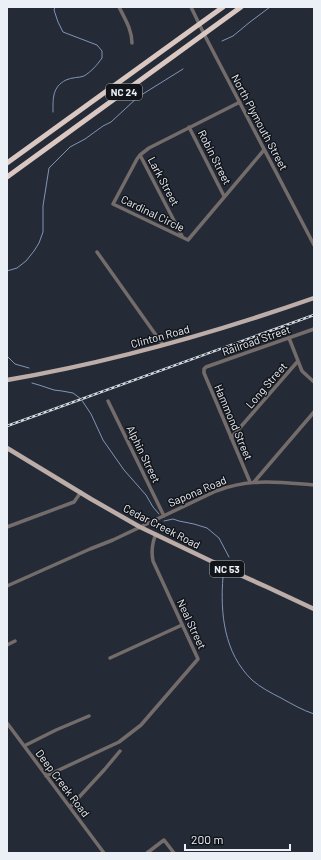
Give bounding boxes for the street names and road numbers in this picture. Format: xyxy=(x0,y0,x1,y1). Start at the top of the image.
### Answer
street label: North Plymouth Street xyxy=(229,72,291,172)
road number: NC 24 xyxy=(106,84,142,100)
street label: Robin Street xyxy=(196,127,234,187)
street label: Lark Street xyxy=(146,154,182,208)
street label: Cardinal Circle xyxy=(119,192,187,234)
street label: Clinton Road xyxy=(129,322,191,350)
street label: Railroad Street xyxy=(220,322,292,358)
street label: Long Street xyxy=(243,359,289,411)
street label: Hammond Street xyxy=(212,382,256,462)
street label: Alphin Street xyxy=(125,423,163,485)
street label: Sapona Road xyxy=(166,473,228,509)
street label: Cedar Creek Road xyxy=(121,501,203,551)
road number: NC 53 xyxy=(210,561,244,577)
street label: Neal Street xyxy=(175,597,209,651)
street label: Deep Creek Road xyxy=(33,747,93,819)

